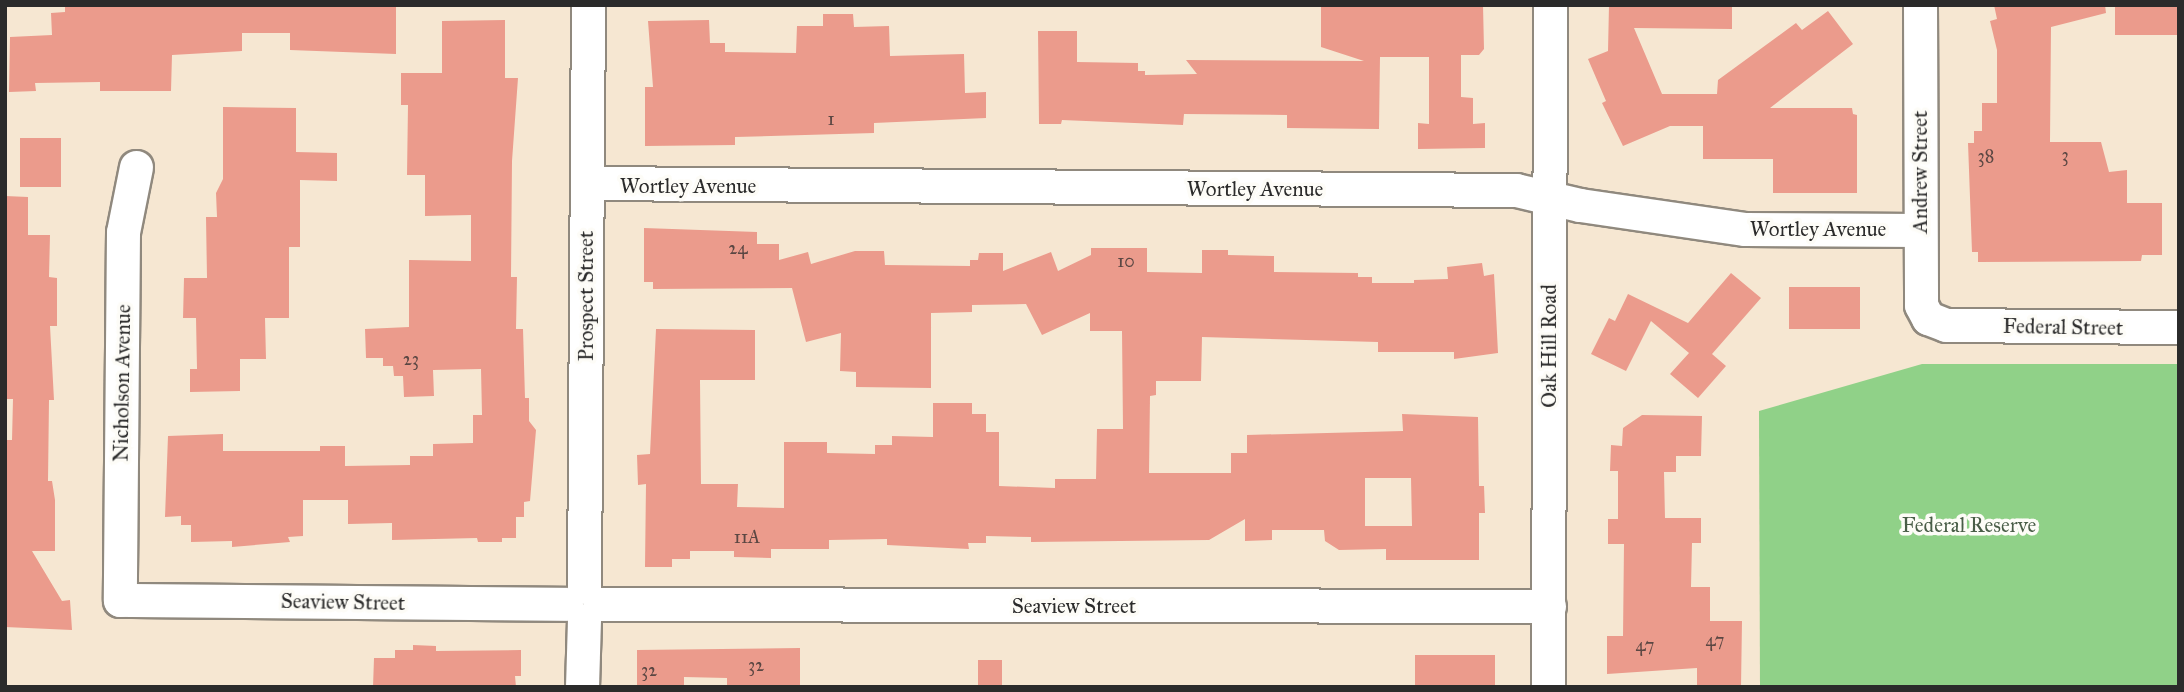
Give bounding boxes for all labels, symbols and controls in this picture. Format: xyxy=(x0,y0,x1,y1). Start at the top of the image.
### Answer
house number: 1 xyxy=(827,108,835,130)
street label: Andrew Street xyxy=(1907,111,1933,233)
house number: 3 xyxy=(2061,144,2069,166)
house number: 38 xyxy=(1978,145,1994,167)
street label: Wortley Avenue xyxy=(620,173,756,199)
street label: Wortley Avenue xyxy=(1187,176,1323,202)
street label: Wortley Avenue xyxy=(1750,216,1886,242)
street label: Prospect Street xyxy=(573,231,599,361)
house number: 24 xyxy=(729,237,747,259)
house number: 10 xyxy=(1117,250,1135,272)
street label: Oak Hill Road xyxy=(1536,284,1562,408)
street label: Nicholson Avenue xyxy=(108,304,136,462)
street label: Federal Street xyxy=(2003,313,2123,341)
house number: 23 xyxy=(403,348,419,370)
park label: Federal Reserve xyxy=(1902,512,2036,538)
house number: 11A xyxy=(734,526,760,548)
street label: Seaview Street xyxy=(281,588,405,616)
street label: Seaview Street xyxy=(1012,593,1136,619)
house number: 47 xyxy=(1706,629,1724,651)
house number: 47 xyxy=(1636,634,1654,656)
house number: 32 xyxy=(748,654,764,676)
house number: 32 xyxy=(641,659,657,681)

